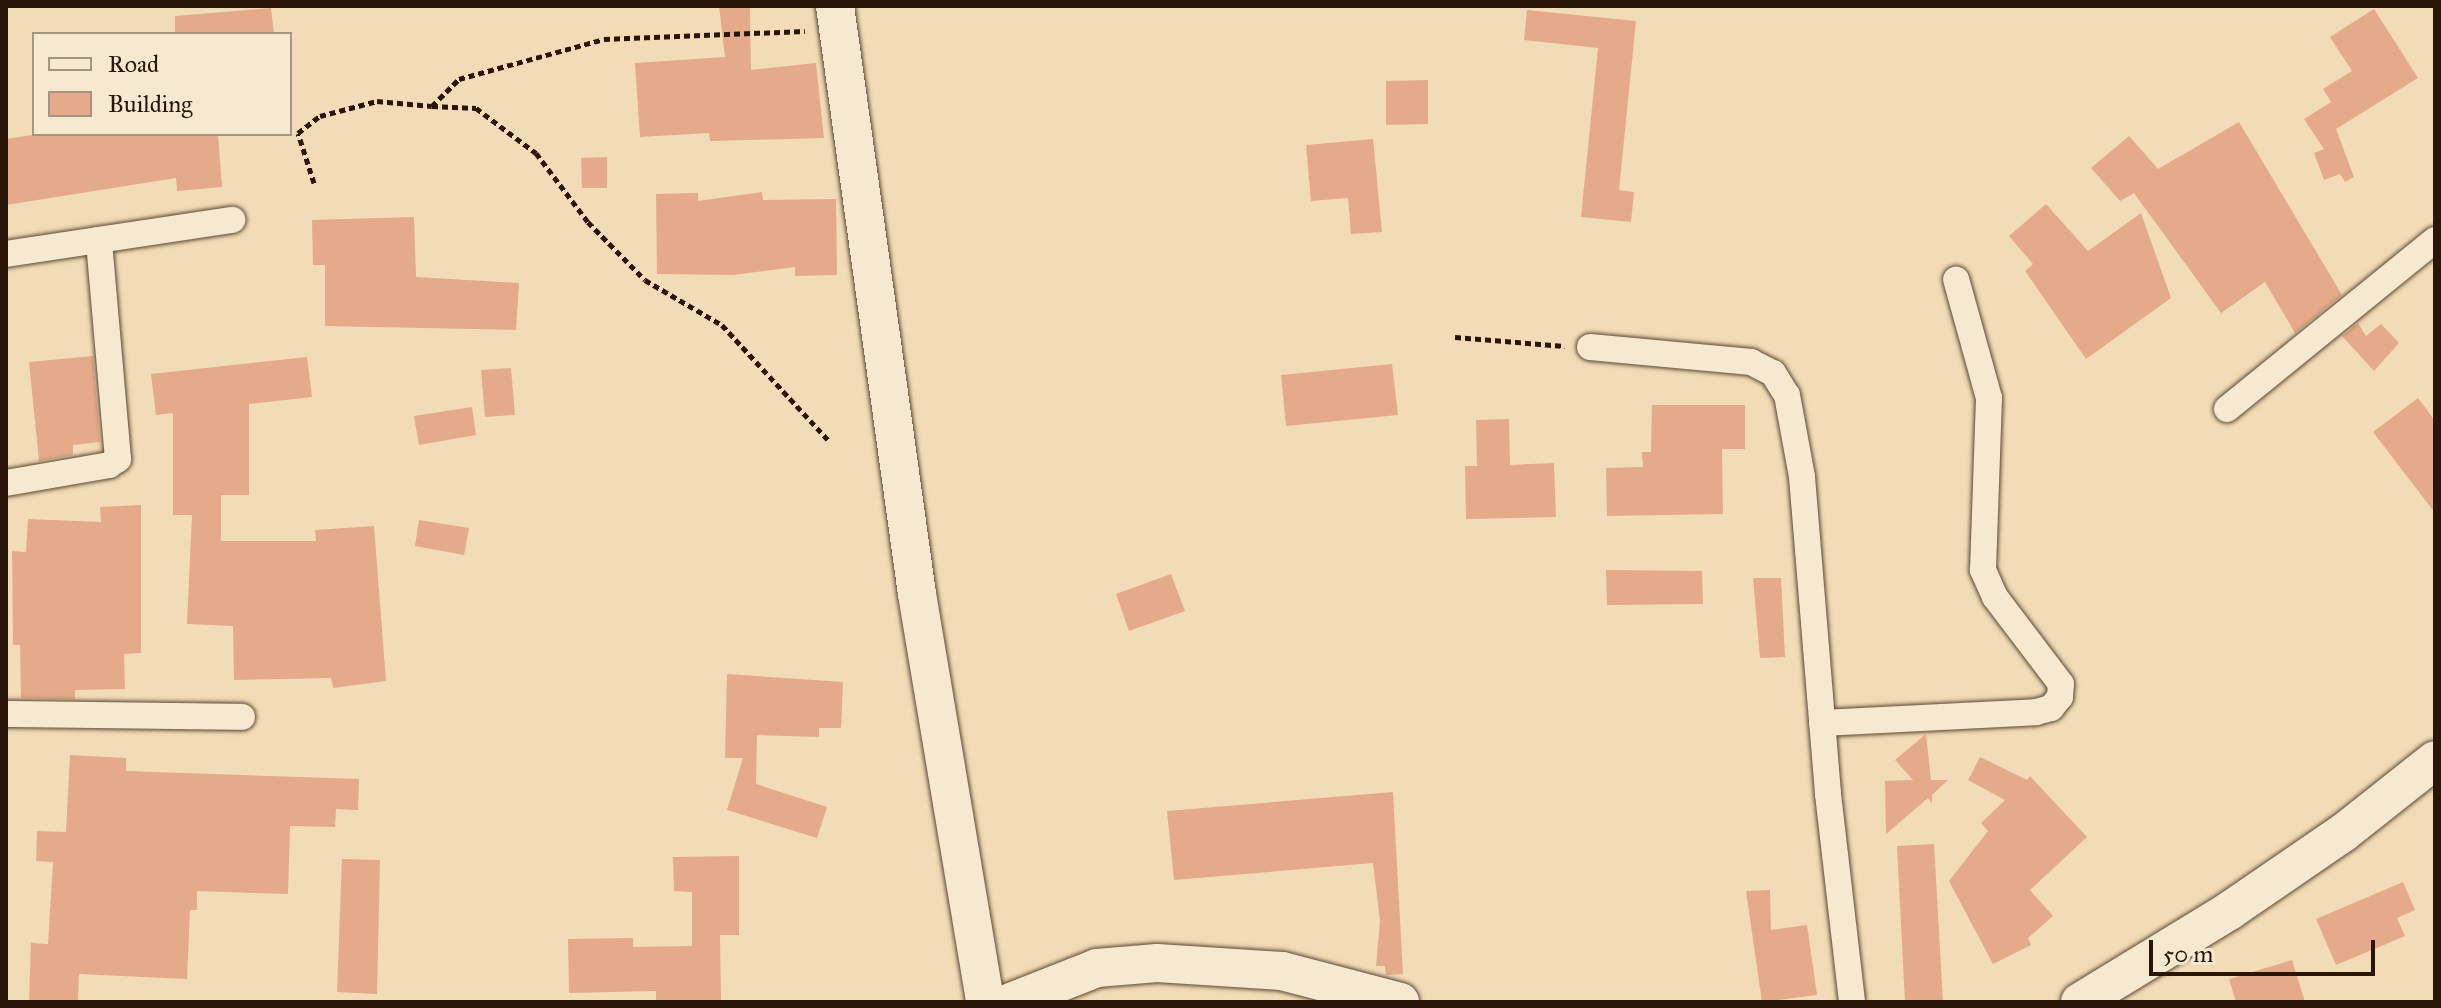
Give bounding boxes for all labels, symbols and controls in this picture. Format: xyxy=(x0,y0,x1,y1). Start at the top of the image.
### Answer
legend xyxy=(32,32,292,136)
text: Road xyxy=(108,49,159,79)
text: Building xyxy=(108,89,193,119)
scale bar xyxy=(2153,924,2379,974)
text: 50 m xyxy=(2163,939,2213,969)

